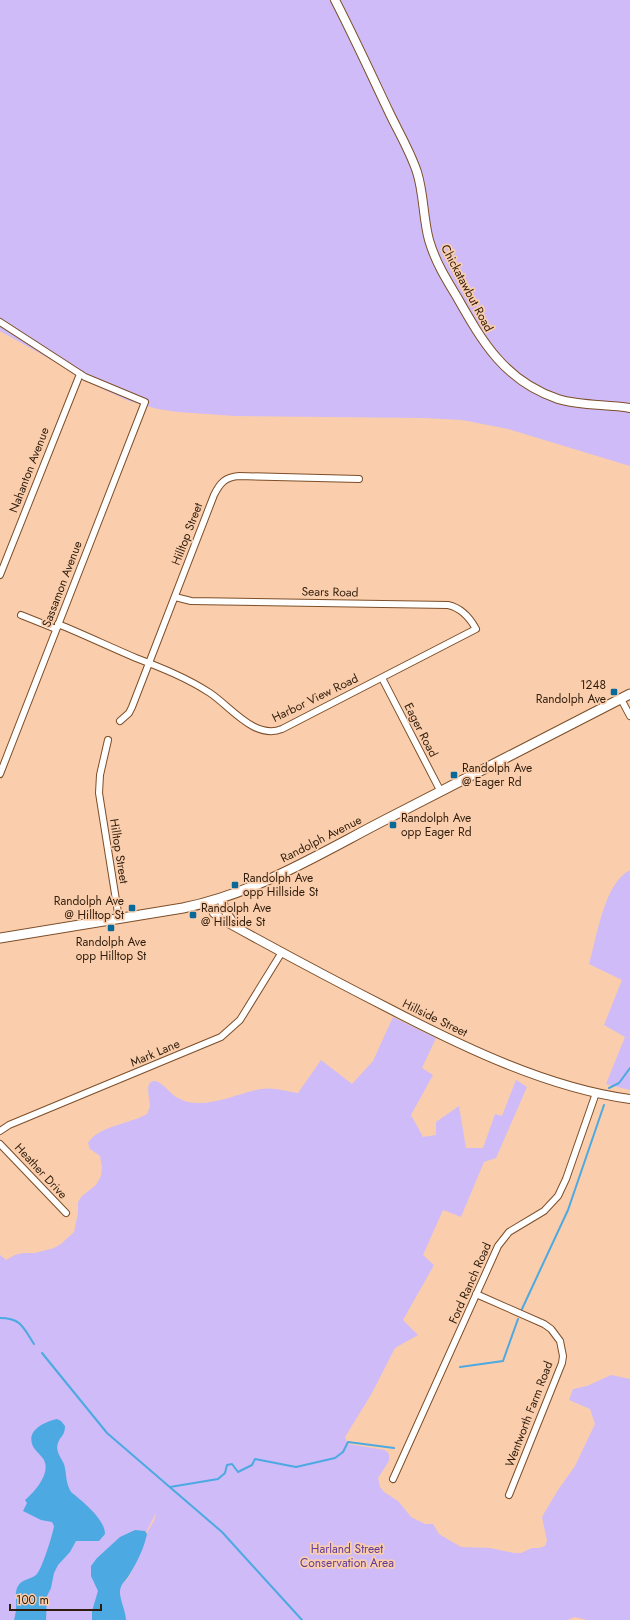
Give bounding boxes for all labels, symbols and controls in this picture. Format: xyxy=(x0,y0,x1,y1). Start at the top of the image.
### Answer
street label: Chickatawbut Road xyxy=(436,241,498,335)
street label: Nahanton Avenue xyxy=(4,425,54,515)
street label: Hilltop Street xyxy=(167,500,207,568)
street label: Sassamon Avenue xyxy=(37,538,87,630)
street label: Sears Road xyxy=(301,583,359,601)
street label: Harbor View Road xyxy=(269,669,361,727)
place label: 1248 Randolph Ave xyxy=(536,676,606,708)
marker: 1248 Randolph Ave xyxy=(609,687,619,697)
street label: Eager Road xyxy=(400,700,442,760)
place label: Randolph Ave @ Eager Rd xyxy=(462,759,532,791)
marker: Randolph Ave @ Eager Rd xyxy=(449,770,459,780)
place label: Randolph Ave opp Eager Rd xyxy=(401,809,472,841)
street label: Randolph Avenue xyxy=(277,811,365,867)
street label: Hilltop Street xyxy=(105,817,133,885)
marker: Randolph Ave opp Eager Rd xyxy=(388,820,398,830)
place label: Randolph Ave opp Hillside St xyxy=(243,869,318,901)
marker: Randolph Ave opp Hillside St xyxy=(230,880,240,890)
place label: Randolph Ave @ Hilltop St xyxy=(54,892,124,924)
place label: Randolph Ave @ Hillside St xyxy=(201,899,271,931)
marker: Randolph Ave @ Hilltop St xyxy=(127,903,137,913)
marker: Randolph Ave @ Hillside St xyxy=(188,910,198,920)
marker: Randolph Ave opp Hilltop St xyxy=(106,923,116,933)
place label: Randolph Ave opp Hilltop St xyxy=(76,933,146,965)
street label: Hillside Street xyxy=(399,994,471,1042)
street label: Mark Lane xyxy=(127,1035,183,1071)
street label: Heather Drive xyxy=(10,1139,72,1203)
street label: Ford Ranch Road xyxy=(444,1240,496,1326)
street label: Wentworth Farm Road xyxy=(501,1358,557,1470)
park label: Harland Street Conservation Area xyxy=(300,1540,394,1572)
scale bar xyxy=(10,1586,101,1612)
text: 100 m xyxy=(16,1591,49,1609)

